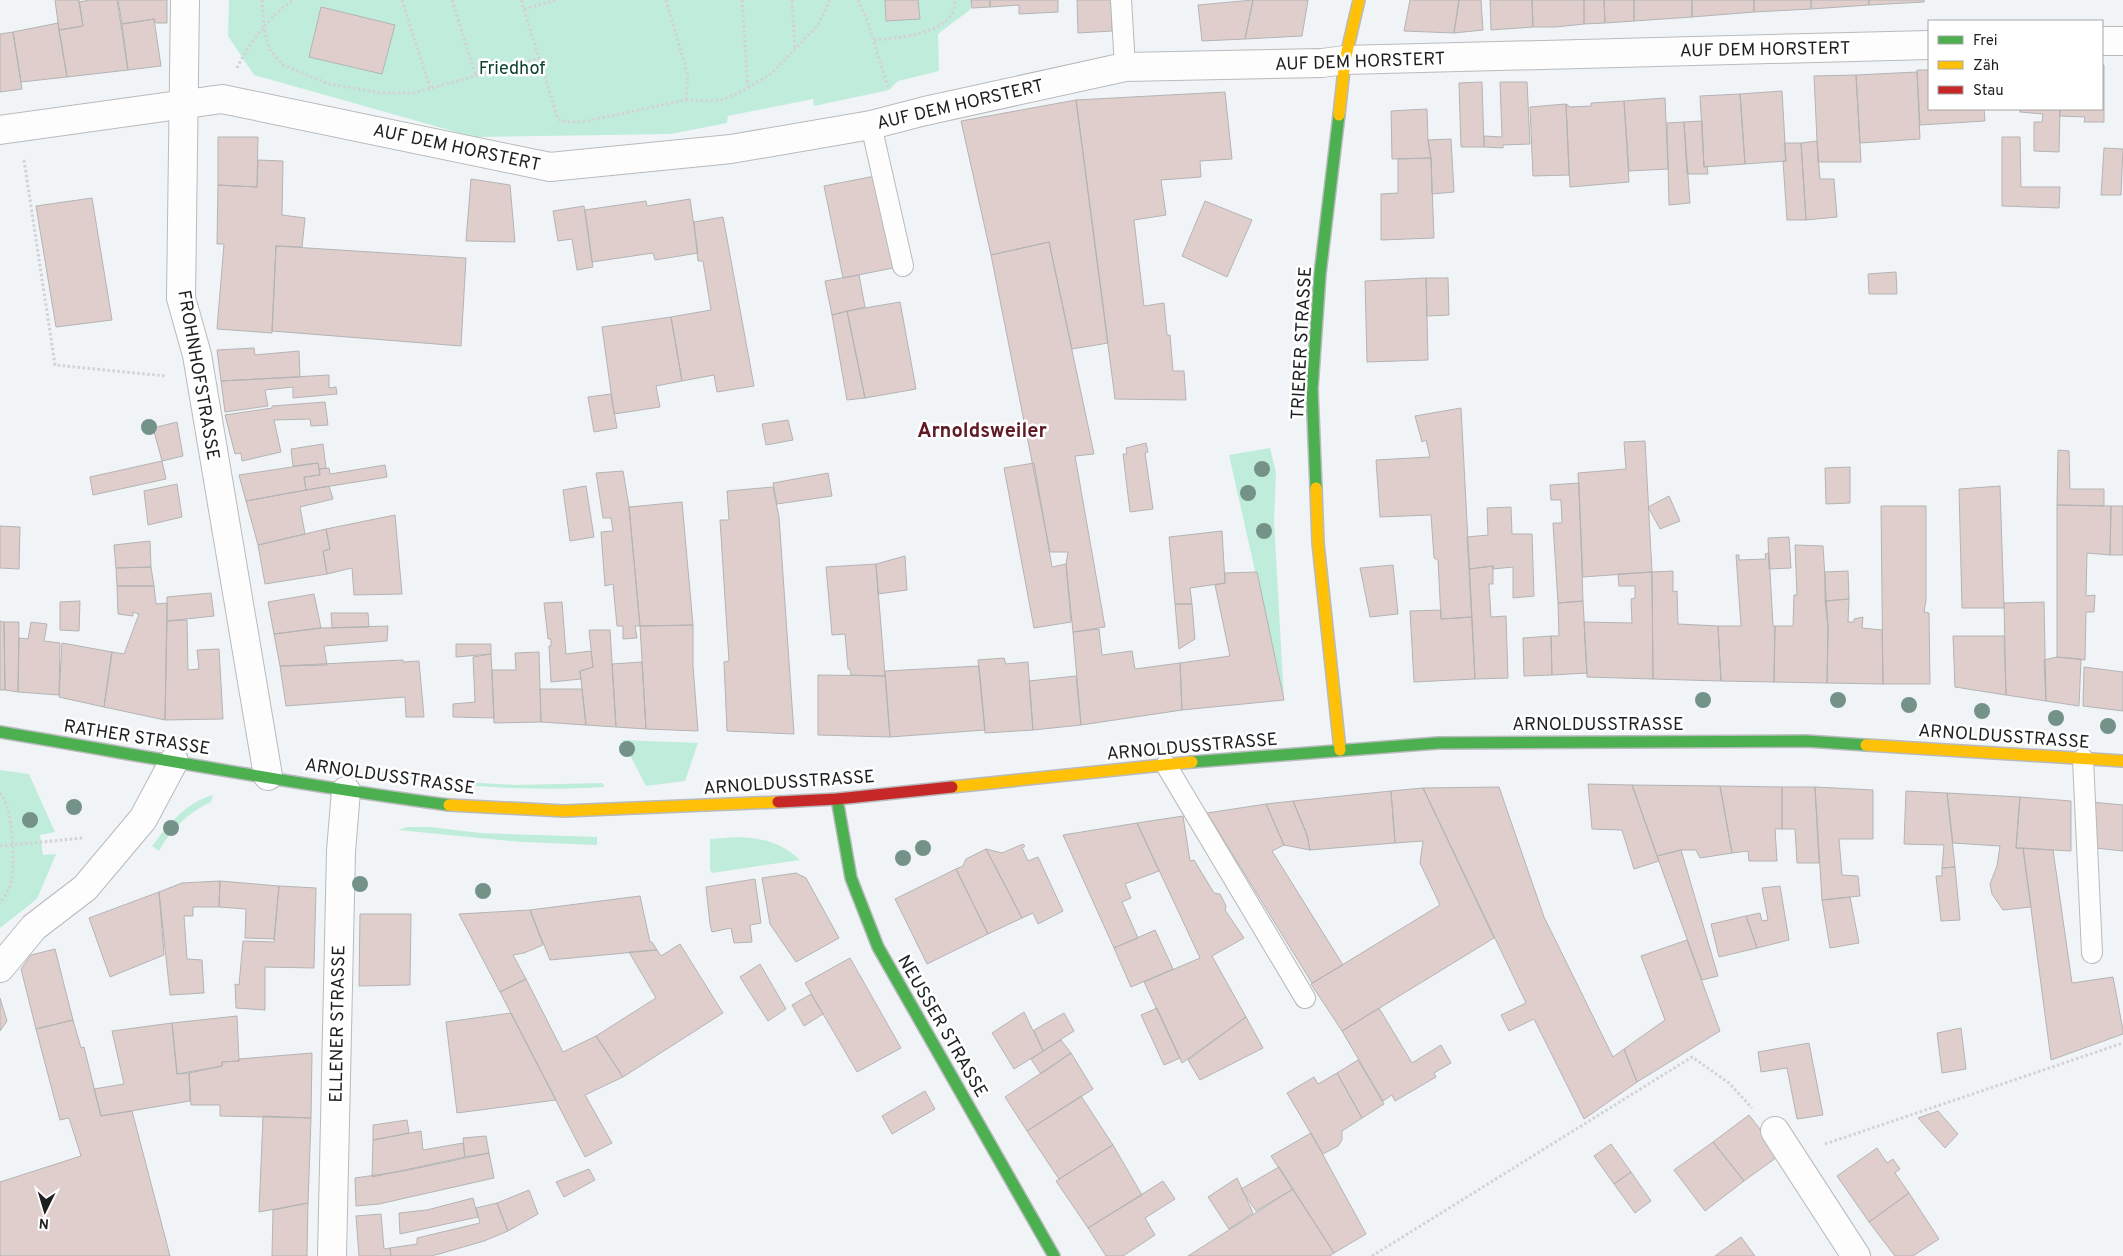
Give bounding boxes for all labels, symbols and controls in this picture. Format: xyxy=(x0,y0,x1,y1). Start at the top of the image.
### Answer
legend xyxy=(1928,20,2103,110)
text: Frei xyxy=(1973,32,1998,51)
street label: AUF DEM HORSTERT xyxy=(1680,38,1851,63)
street label: AUF DEM HORSTERT xyxy=(1274,48,1446,77)
text: Zäh xyxy=(1973,57,1999,76)
park label: Friedhof xyxy=(479,58,545,81)
street label: AUF DEM HORSTERT xyxy=(875,75,1046,136)
text: Stau xyxy=(1973,82,2004,101)
street label: AUF DEM HORSTERT xyxy=(371,119,543,177)
street label: TRIERER STRASSE xyxy=(1287,266,1318,420)
street label: FROHNHOFSTRASSE xyxy=(171,288,224,462)
district label: Arnoldsweiler xyxy=(917,419,1047,445)
street label: ARNOLDUSSTRASSE xyxy=(1512,714,1684,737)
street label: RATHER STRASSE xyxy=(62,716,212,761)
street label: ARNOLDUSSTRASSE xyxy=(1917,720,2090,755)
street label: ARNOLDUSSTRASSE xyxy=(1106,729,1279,766)
street label: ARNOLDUSSTRASSE xyxy=(303,754,476,801)
street label: ARNOLDUSSTRASSE xyxy=(703,766,876,801)
street label: ELLENER STRASSE xyxy=(326,945,351,1103)
street label: NEUSSER STRASSE xyxy=(892,951,992,1102)
north arrow xyxy=(20,1186,70,1236)
text: N xyxy=(38,1214,50,1231)

